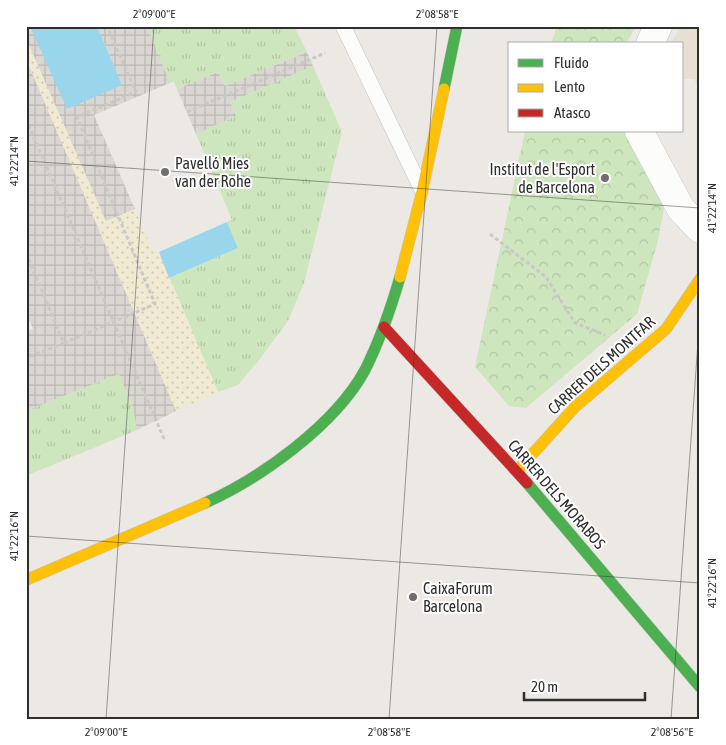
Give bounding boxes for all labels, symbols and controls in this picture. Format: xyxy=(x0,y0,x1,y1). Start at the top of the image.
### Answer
text: 2°09'00"E xyxy=(133,7,175,21)
text: 2°08'58"E xyxy=(416,7,458,21)
legend xyxy=(508,42,684,132)
text: Fluido xyxy=(554,54,589,71)
text: Lento xyxy=(554,78,585,95)
text: Atasco xyxy=(554,104,591,121)
text: 41°22'14"N xyxy=(7,136,21,186)
place label: Pavelló Mies van der Rohe xyxy=(175,154,251,190)
place label: Institut de l'Esport de Barcelona xyxy=(489,160,595,196)
marker: Pavelló Mies van der Rohe xyxy=(159,166,171,178)
marker: Institut de l'Esport de Barcelona xyxy=(599,172,611,184)
text: 41°22'14"N xyxy=(705,183,719,233)
street label: CARRER DELS MONTFAR xyxy=(544,312,658,418)
street label: CARRER DELS MORABOS xyxy=(505,436,609,552)
text: 41°22'16"N xyxy=(7,511,21,561)
text: 41°22'16"N xyxy=(705,558,719,608)
place label: CaixaForum Barcelona xyxy=(423,579,493,615)
marker: CaixaForum Barcelona xyxy=(407,591,419,603)
scale bar xyxy=(524,670,645,702)
text: 20 m xyxy=(531,678,558,695)
text: 2°09'00"E xyxy=(85,725,127,739)
text: 2°08'58"E xyxy=(368,725,410,739)
text: 2°08'56"E xyxy=(651,725,693,739)

